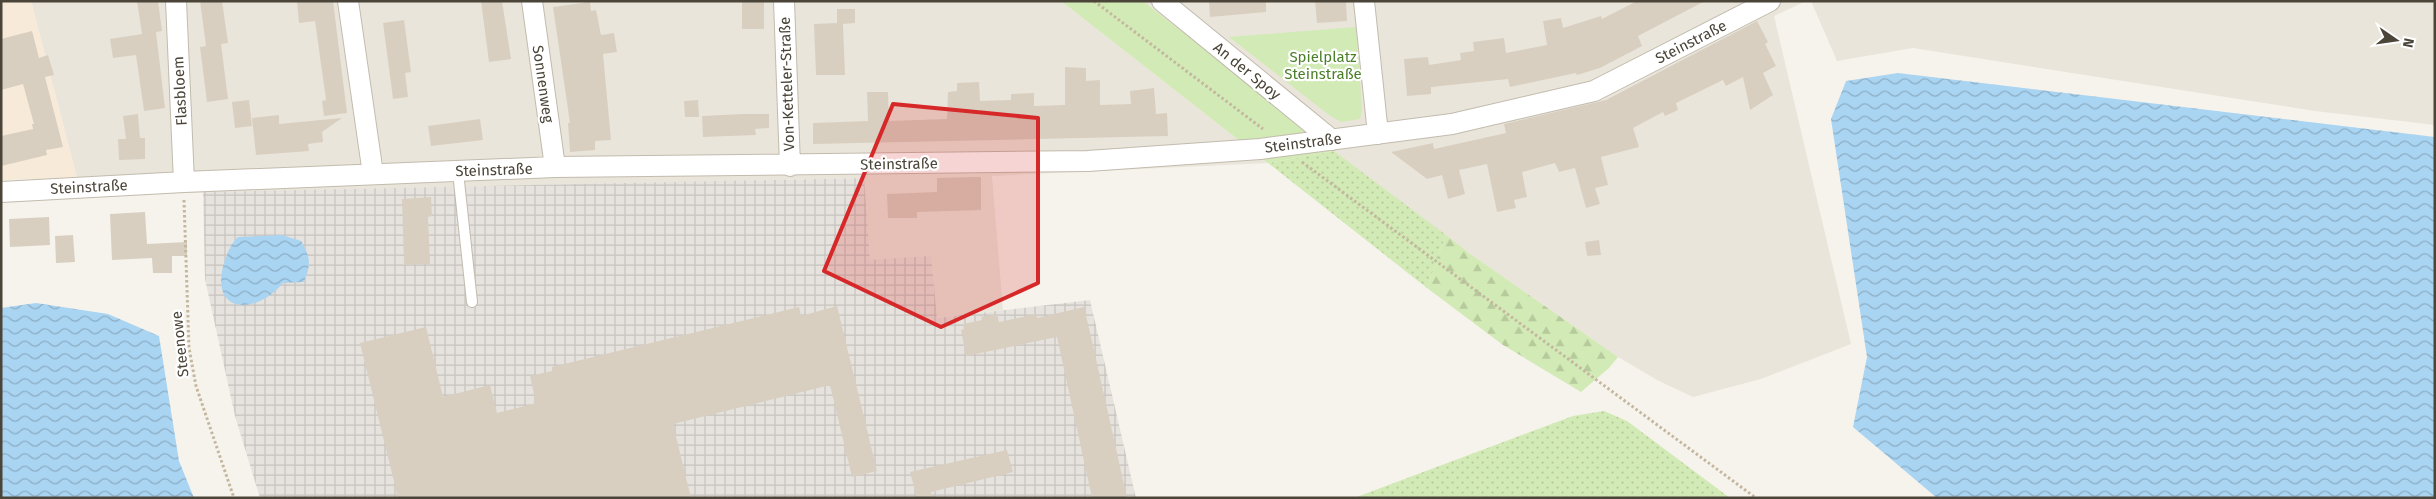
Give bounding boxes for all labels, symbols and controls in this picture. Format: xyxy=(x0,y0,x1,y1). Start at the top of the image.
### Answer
north arrow xyxy=(2371,15,2421,65)
street label: Von-Ketteler-Straße xyxy=(776,16,798,152)
street label: Steinstraße xyxy=(1652,16,1730,68)
text: N xyxy=(2399,36,2418,49)
street label: An der Spoy xyxy=(1210,38,1285,104)
street label: Sonnenweg xyxy=(529,44,557,124)
park label: Spielplatz Steinstraße xyxy=(1284,48,1362,83)
street label: Flasbloem xyxy=(169,56,191,126)
street label: Steinstraße xyxy=(1263,129,1343,157)
street label: Steinstraße xyxy=(860,154,938,174)
street label: Steinstraße xyxy=(455,160,533,180)
street label: Steinstraße xyxy=(50,176,128,198)
street label: Steenowe xyxy=(168,310,192,378)

